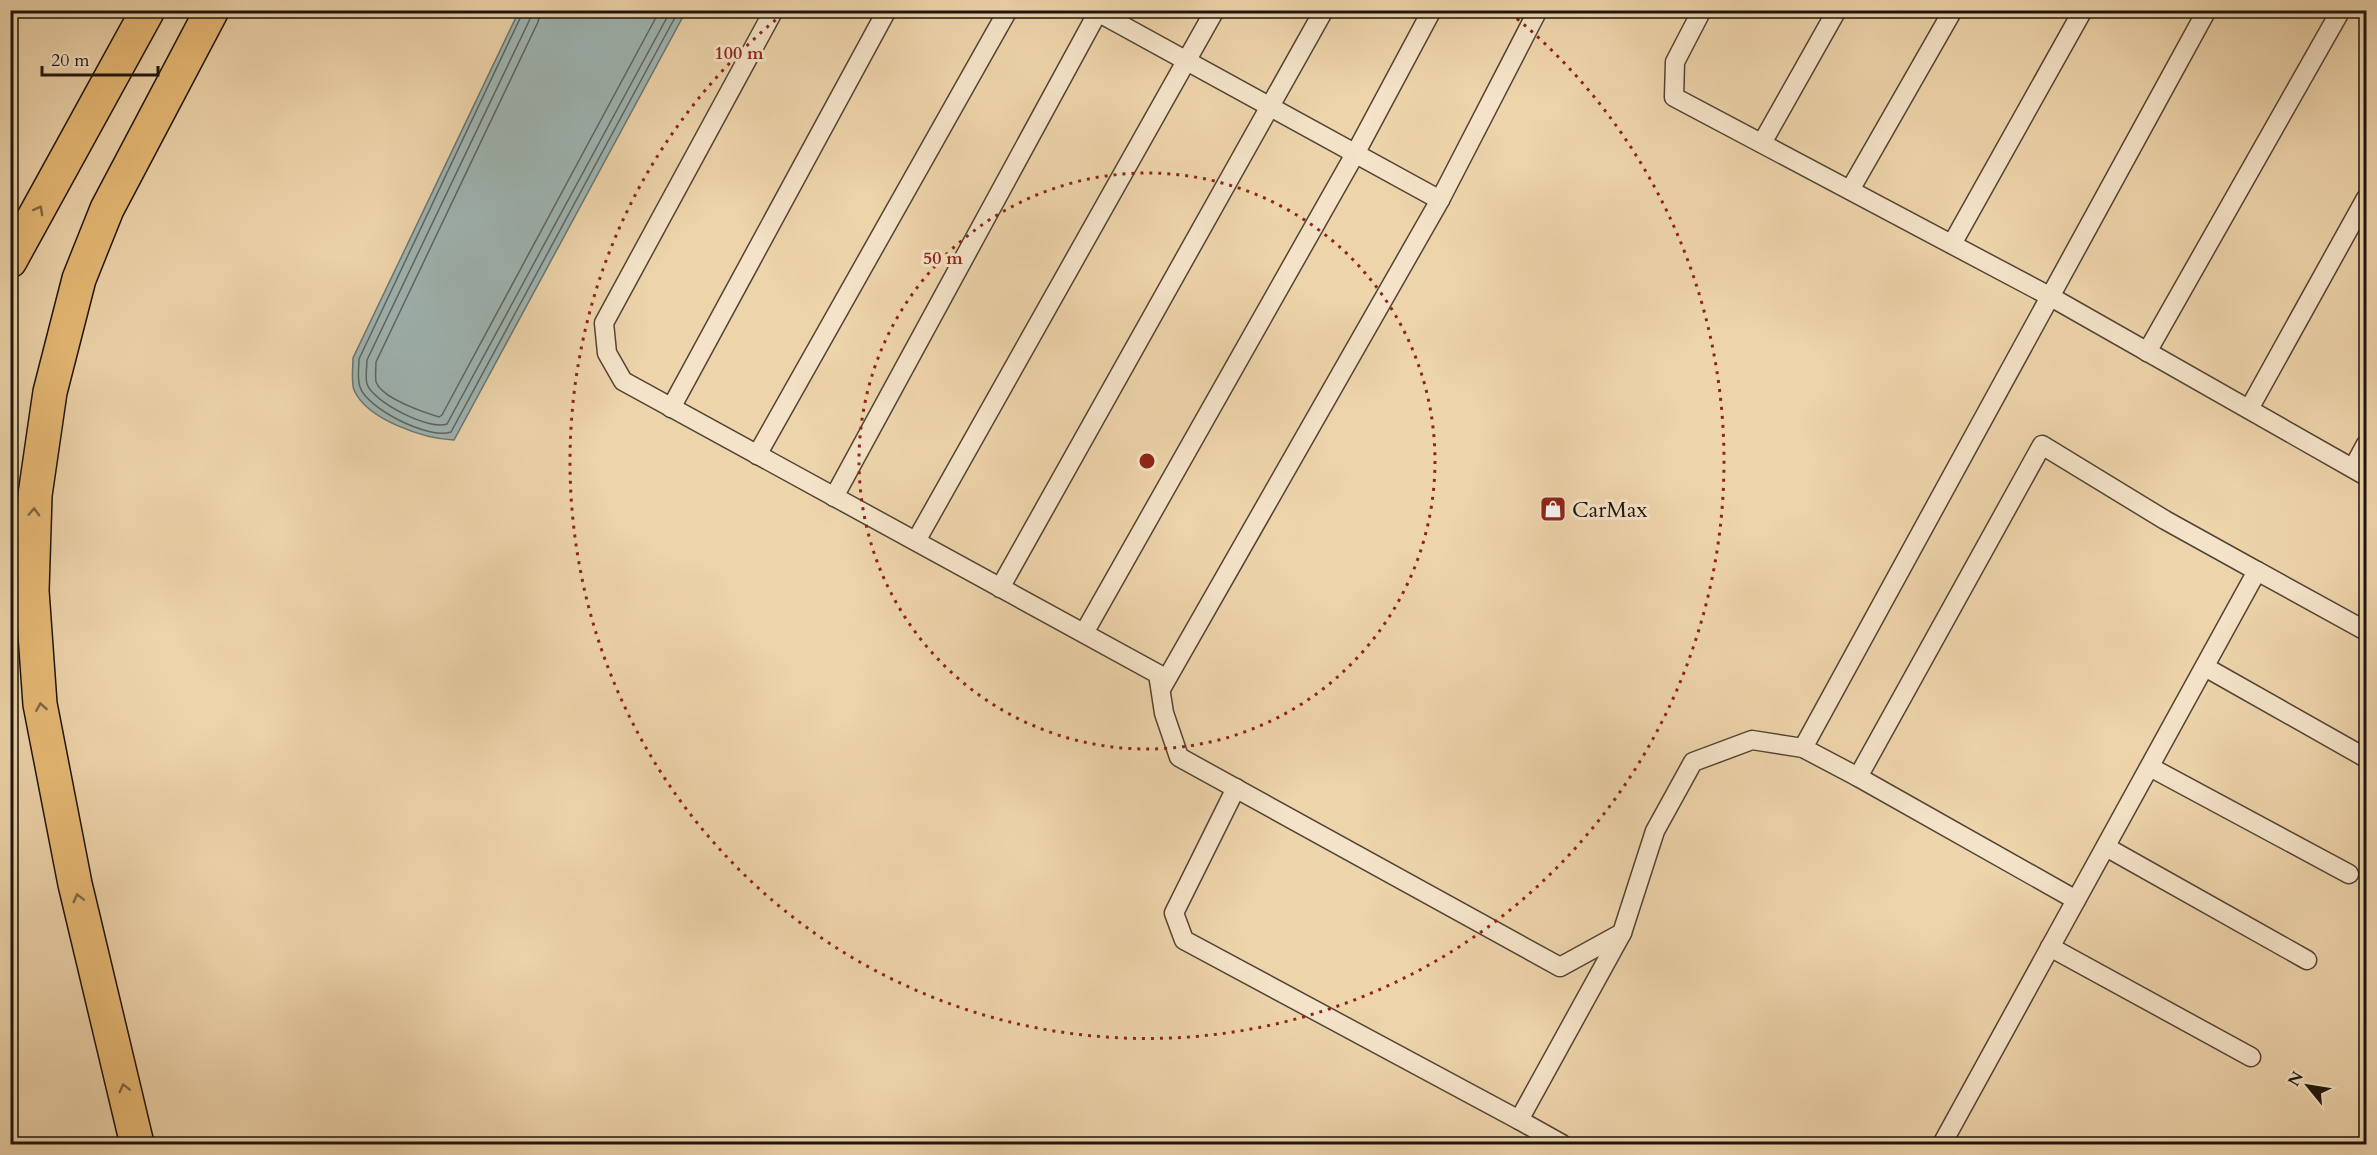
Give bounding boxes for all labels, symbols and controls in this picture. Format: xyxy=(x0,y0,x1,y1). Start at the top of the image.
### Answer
scale bar xyxy=(42,39,158,77)
text: 100 m xyxy=(714,41,764,66)
text: 20 m xyxy=(51,48,90,73)
one-way arrow xyxy=(32,206,43,216)
text: 50 m xyxy=(923,246,963,271)
centre of rings xyxy=(1137,451,1157,471)
shop icon: CarMax xyxy=(1538,494,1568,524)
place label: CarMax xyxy=(1572,495,1648,525)
one-way arrow xyxy=(28,508,40,517)
one-way arrow xyxy=(36,702,48,711)
one-way arrow xyxy=(73,893,86,903)
north arrow xyxy=(2278,1056,2338,1116)
text: N xyxy=(2283,1067,2309,1091)
one-way arrow xyxy=(118,1083,131,1093)

